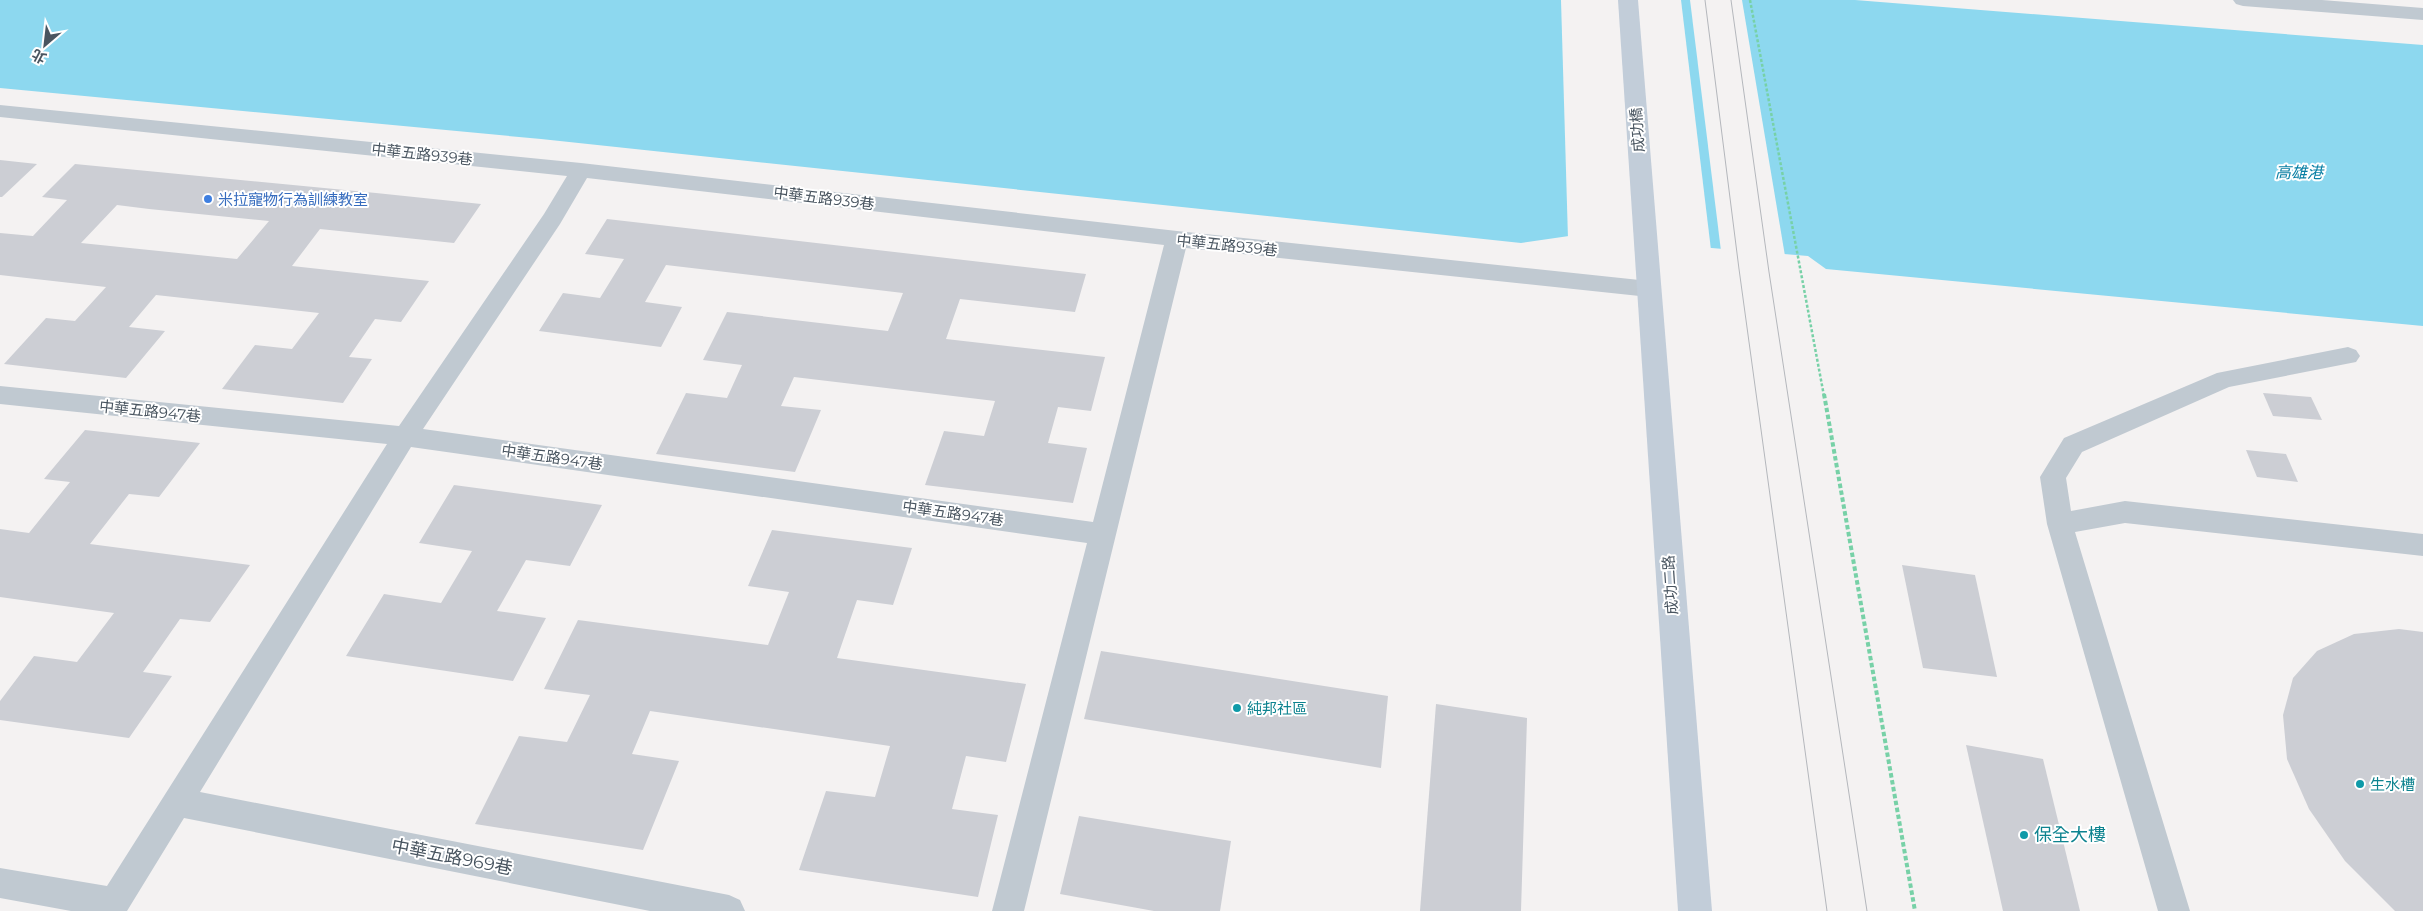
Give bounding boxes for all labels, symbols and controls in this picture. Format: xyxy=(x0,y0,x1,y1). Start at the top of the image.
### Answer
north arrow xyxy=(20,20,70,70)
text: 北 xyxy=(28,45,49,68)
street label: 成功橋 xyxy=(1626,107,1648,153)
street label: 中華五路939巷 xyxy=(370,139,474,169)
water label: 高雄港 xyxy=(2275,163,2325,182)
street label: 中華五路939巷 xyxy=(772,182,876,214)
place label: 米拉寵物行為訓練教室 xyxy=(218,190,368,209)
marker: 米拉寵物行為訓練教室 xyxy=(202,193,214,205)
street label: 中華五路939巷 xyxy=(1175,230,1279,260)
street label: 中華五路947巷 xyxy=(98,396,202,426)
street label: 中華五路947巷 xyxy=(500,440,604,474)
street label: 中華五路947巷 xyxy=(901,496,1005,530)
street label: 成功二路 xyxy=(1658,554,1682,616)
place label: 純邦社區 xyxy=(1247,699,1307,718)
marker: 純邦社區 xyxy=(1231,702,1243,714)
place label: 生水槽 xyxy=(2370,775,2415,794)
marker: 生水槽 xyxy=(2354,778,2366,790)
place label: 保全大樓 xyxy=(2034,824,2106,846)
marker: 保全大樓 xyxy=(2018,829,2030,841)
street label: 中華五路969巷 xyxy=(390,834,514,880)

